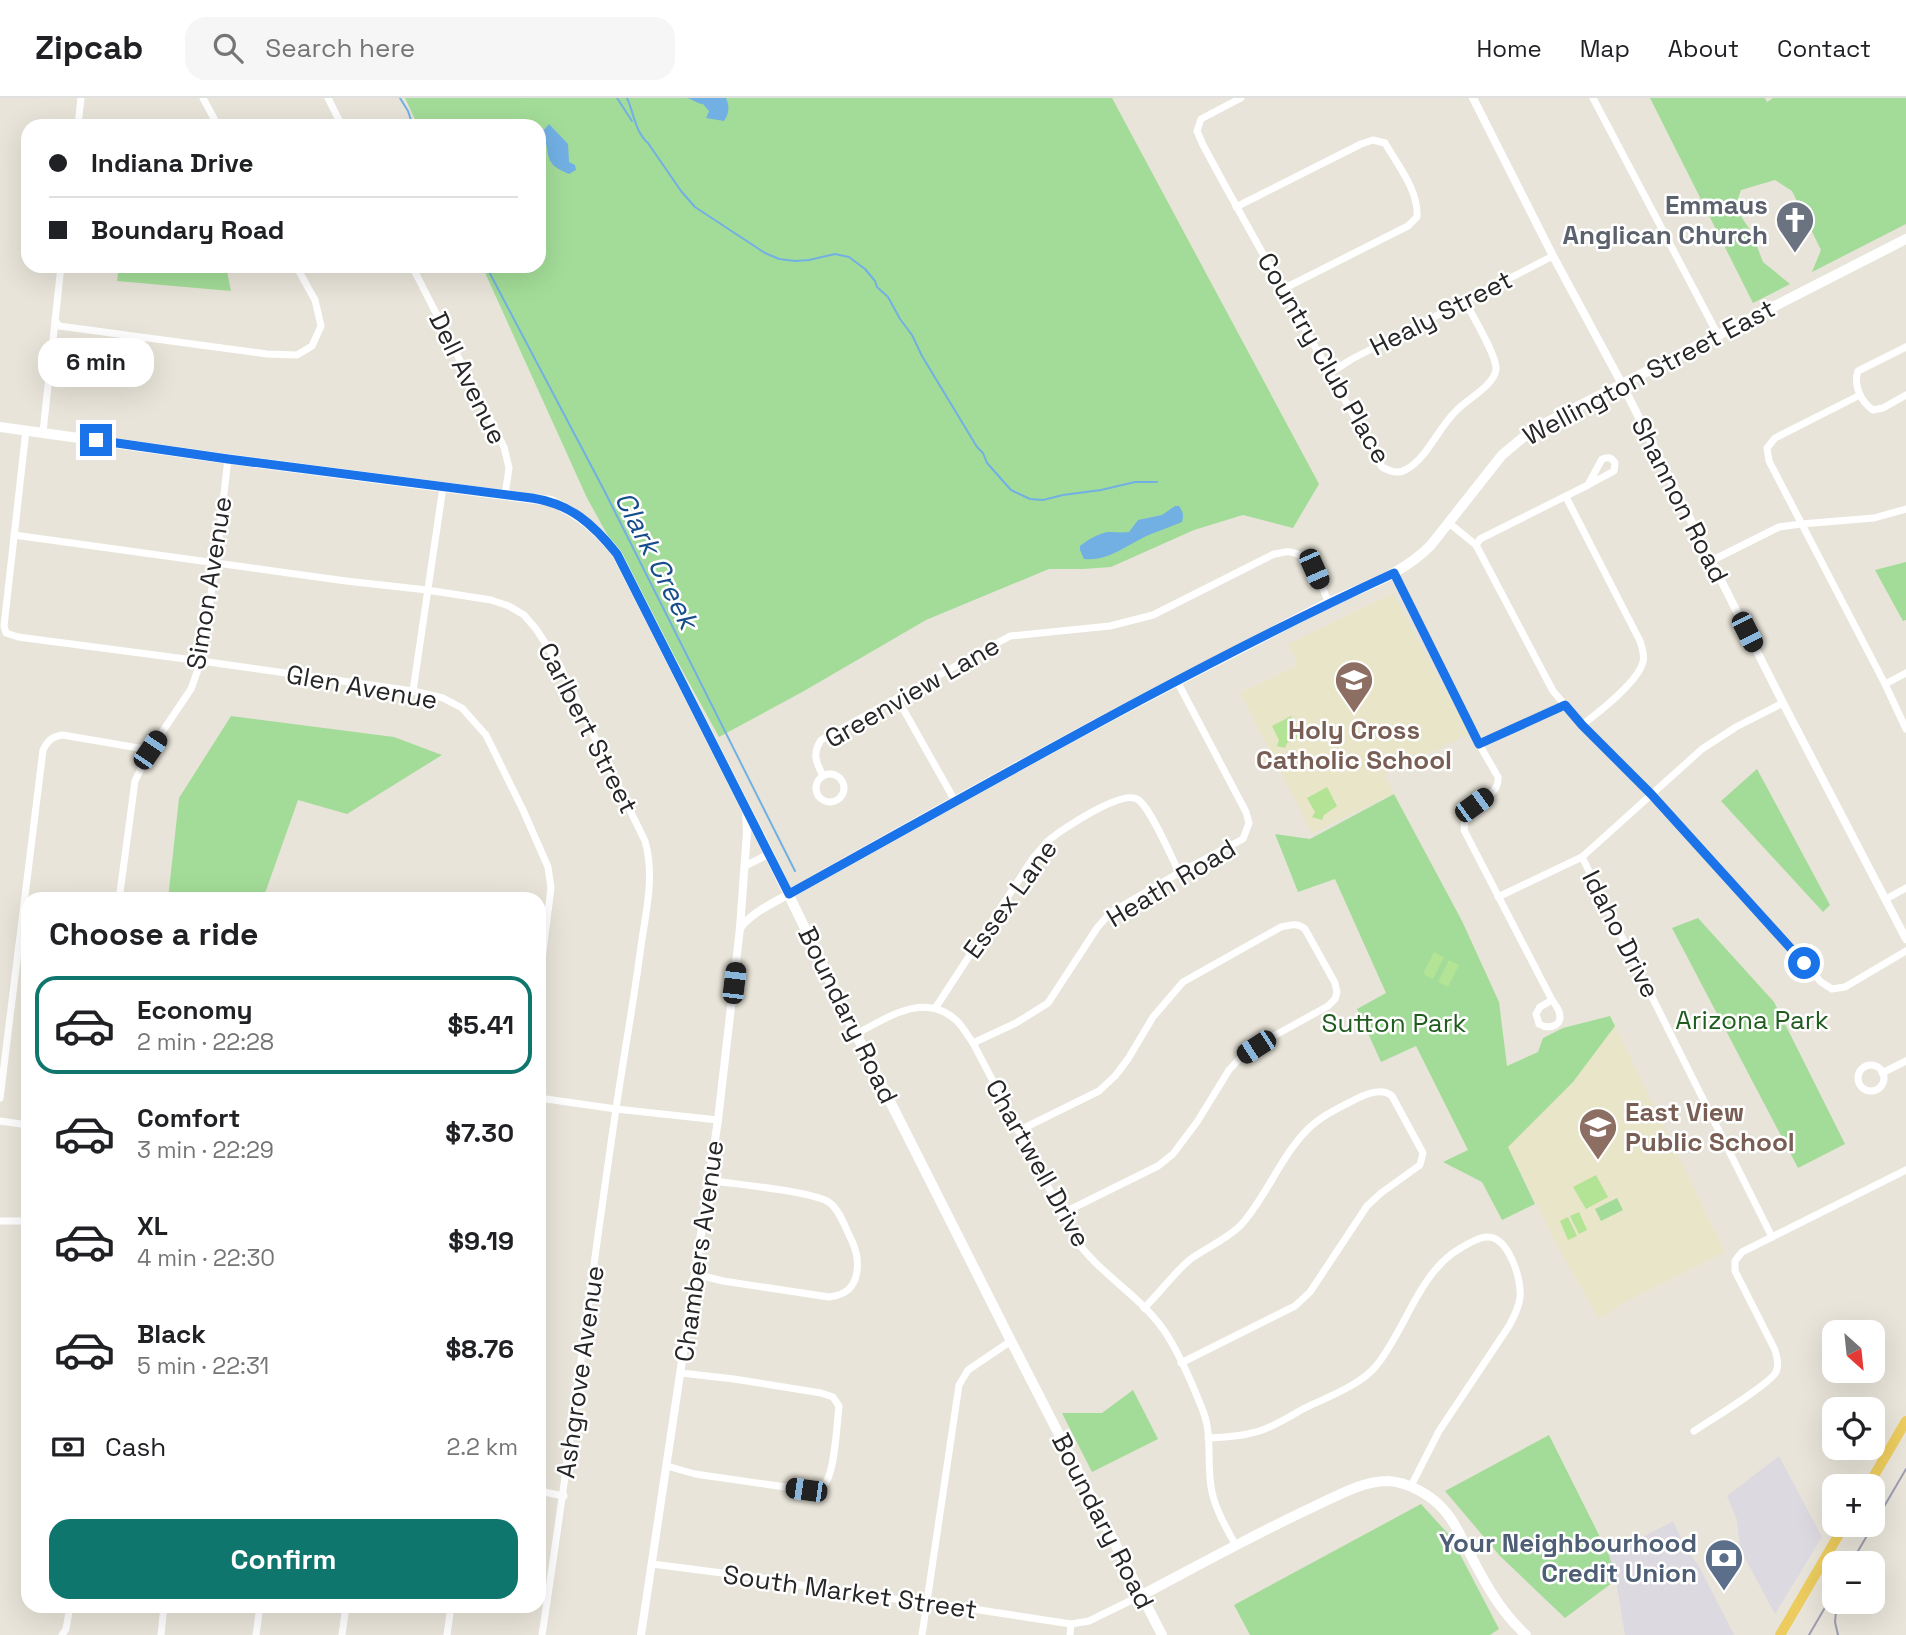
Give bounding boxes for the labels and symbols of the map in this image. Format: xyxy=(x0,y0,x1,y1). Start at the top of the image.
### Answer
place label: Emmaus Anglican Church xyxy=(1563,188,1768,252)
church icon: Emmaus Anglican Church xyxy=(1774,199,1816,254)
street label: Country Club Place xyxy=(1250,246,1398,470)
street label: Healy Street xyxy=(1364,262,1518,364)
street label: Wellington Street East xyxy=(1517,291,1781,453)
street label: Dell Avenue xyxy=(421,306,515,450)
callout: 6 min xyxy=(38,338,154,388)
street label: Shannon Road xyxy=(1624,412,1736,588)
route end xyxy=(80,424,112,456)
water label: Clark Creek xyxy=(607,485,708,638)
street label: Simon Avenue xyxy=(179,494,239,672)
car xyxy=(1296,546,1333,592)
car xyxy=(1729,609,1766,655)
street label: Greenview Lane xyxy=(818,628,1006,756)
street label: Carlbert Street xyxy=(530,637,646,819)
street label: Glen Avenue xyxy=(284,657,440,717)
school or university icon: Holy Cross Catholic School xyxy=(1333,659,1375,714)
place label: Holy Cross Catholic School xyxy=(1256,713,1452,777)
car xyxy=(130,727,171,773)
car xyxy=(1451,784,1498,826)
street label: Heath Road xyxy=(1100,831,1242,935)
street label: Essex Lane xyxy=(955,833,1065,965)
street label: Idaho Drive xyxy=(1574,864,1668,1004)
street label: Boundary Road xyxy=(790,921,906,1109)
route start xyxy=(1788,947,1820,979)
car xyxy=(722,961,747,1005)
park label: Arizona Park xyxy=(1675,1003,1829,1037)
park label: Sutton Park xyxy=(1322,1006,1466,1040)
car xyxy=(1233,1027,1280,1067)
street label: Chartwell Drive xyxy=(978,1073,1098,1253)
place label: East View Public School xyxy=(1625,1095,1795,1159)
school or university icon: East View Public School xyxy=(1577,1106,1619,1161)
street label: Chambers Avenue xyxy=(667,1138,731,1364)
street label: Ashgrove Avenue xyxy=(548,1263,612,1481)
north arrow xyxy=(1822,1320,1885,1382)
street label: Boundary Road xyxy=(1044,1427,1162,1615)
car xyxy=(784,1477,829,1503)
place label: Your Neighbourhood Credit Union xyxy=(1439,1526,1697,1590)
bank icon: Your Neighbourhood Credit Union xyxy=(1703,1537,1745,1592)
street label: South Market Street xyxy=(721,1557,979,1627)

